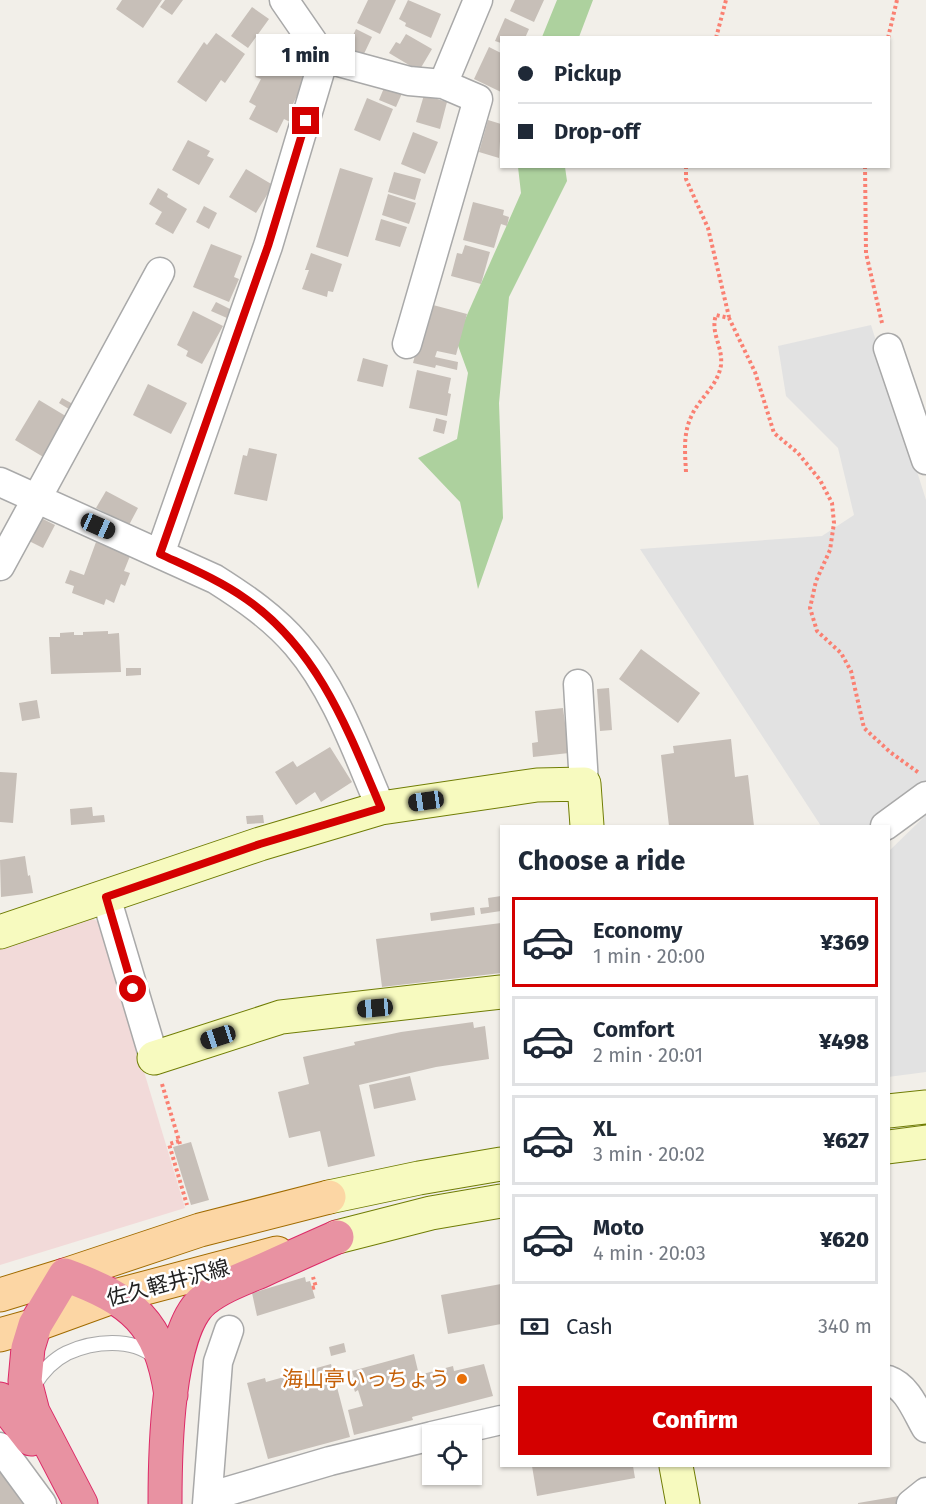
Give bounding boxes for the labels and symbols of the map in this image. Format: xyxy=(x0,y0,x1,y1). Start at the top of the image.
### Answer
callout: 1 min xyxy=(256,34,356,76)
route end xyxy=(292,107,319,134)
car xyxy=(78,510,118,542)
car xyxy=(407,790,445,812)
route start xyxy=(119,975,146,1002)
car xyxy=(356,997,394,1019)
car xyxy=(198,1023,238,1051)
street label: 佐久軽井沢線 xyxy=(104,1254,232,1312)
place label: 海山亭いっちょう xyxy=(282,1366,450,1392)
marker: 海山亭いっちょう xyxy=(455,1372,469,1386)

